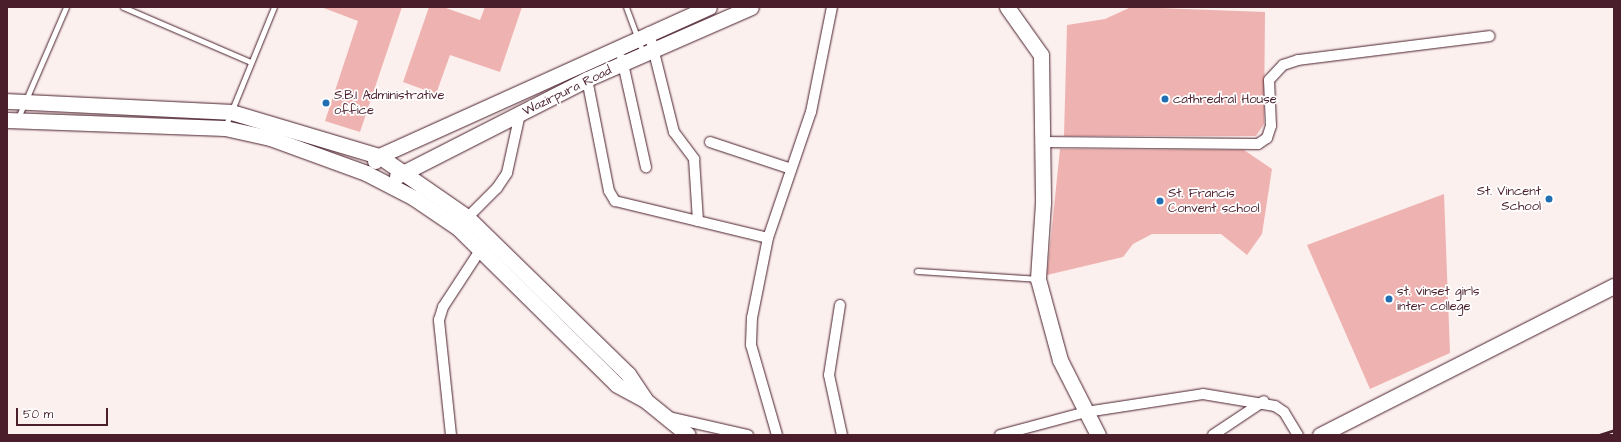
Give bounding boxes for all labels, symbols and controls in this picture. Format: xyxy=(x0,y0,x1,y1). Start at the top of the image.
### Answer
street label: Wazirpura Road xyxy=(520,63,614,119)
place label: S.B.I Administrative office xyxy=(334,88,445,119)
place label: cathredral House xyxy=(1173,91,1277,107)
marker: cathredral House xyxy=(1160,94,1170,104)
marker: S.B.I Administrative office xyxy=(321,98,331,108)
place label: St. Vincent School xyxy=(1477,184,1541,215)
place label: St. Francis Convent school xyxy=(1168,186,1260,217)
marker: St. Vincent School xyxy=(1544,194,1554,204)
marker: St. Francis Convent school xyxy=(1155,196,1165,206)
place label: st. vinset girls inter college xyxy=(1397,284,1479,315)
marker: st. vinset girls inter college xyxy=(1384,294,1394,304)
scale bar xyxy=(18,400,110,426)
text: 50 m xyxy=(23,406,53,423)

